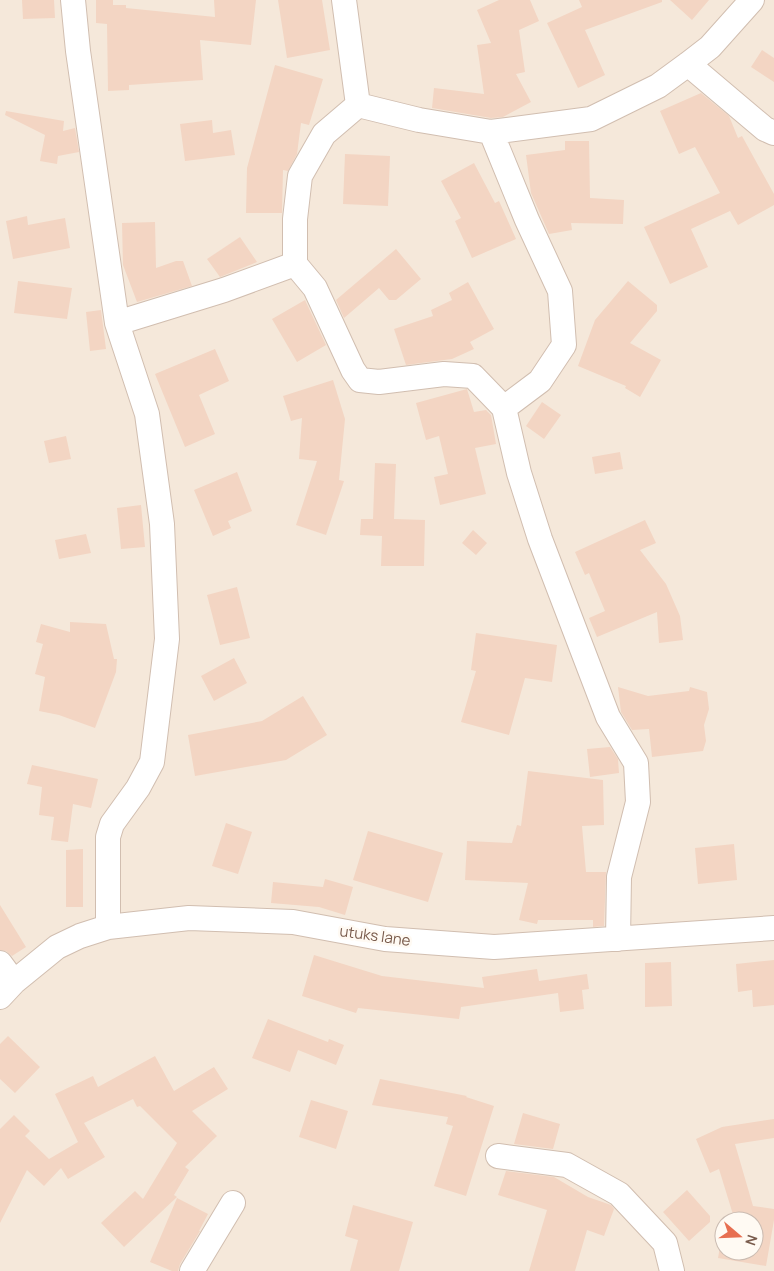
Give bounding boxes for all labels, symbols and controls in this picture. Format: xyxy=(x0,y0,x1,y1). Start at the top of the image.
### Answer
street label: utuks lane xyxy=(338,920,412,951)
north arrow xyxy=(714,1211,764,1261)
text: N xyxy=(741,1233,762,1248)

